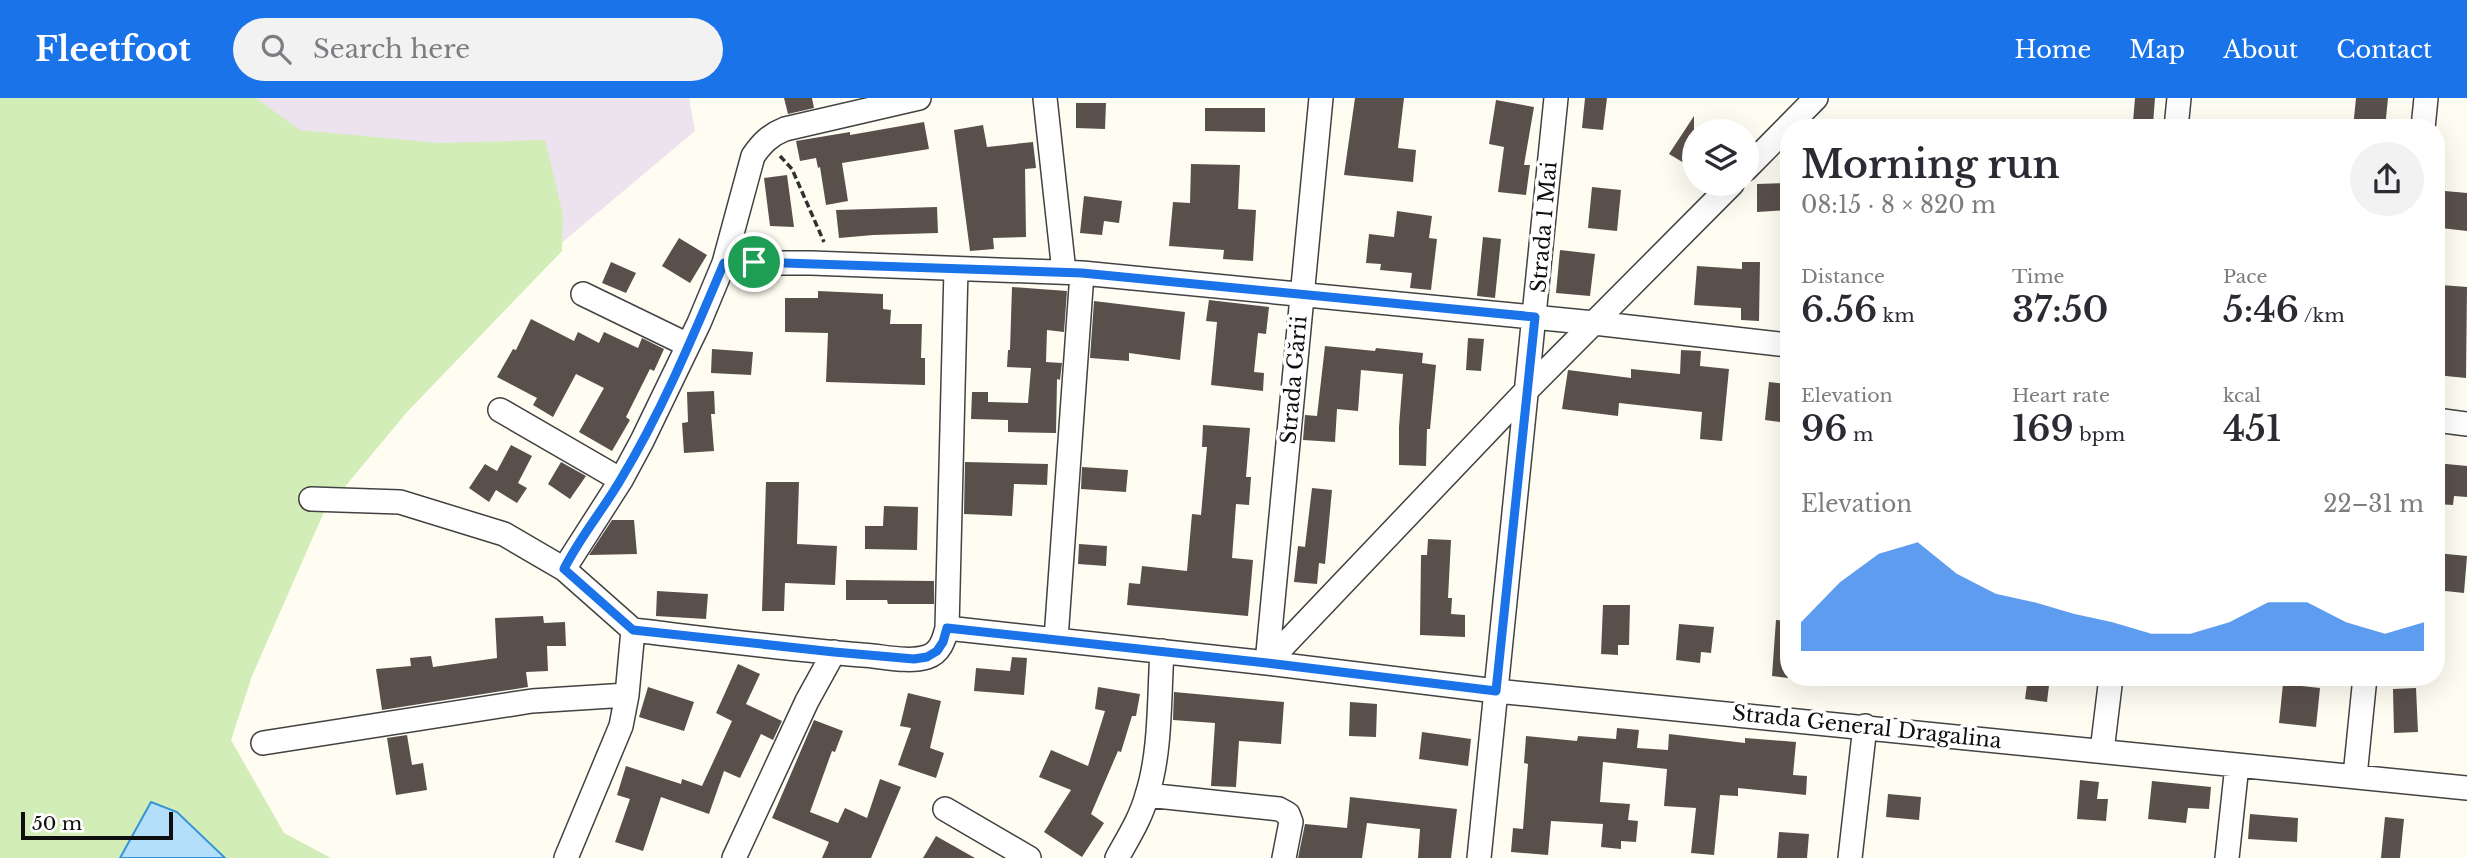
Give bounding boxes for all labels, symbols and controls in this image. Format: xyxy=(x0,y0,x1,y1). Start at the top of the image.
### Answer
search box xyxy=(233,18,723,81)
text: Fleetfoot xyxy=(35,29,191,70)
icon: search xyxy=(257,30,295,68)
text: Search here xyxy=(313,33,470,65)
text: Home xyxy=(2015,35,2091,64)
text: Map xyxy=(2129,35,2185,64)
text: About xyxy=(2223,35,2298,64)
text: Contact xyxy=(2336,35,2432,64)
map controls xyxy=(1682,119,1759,196)
button: layers xyxy=(1682,119,1759,196)
text: Morning run xyxy=(1801,141,2060,188)
button: share xyxy=(2350,142,2424,216)
street label: Strada 1 Mai xyxy=(1525,160,1563,294)
text: 08:15 · 8 × 820 m xyxy=(1801,191,1996,219)
pin xyxy=(724,232,784,292)
icon: arrive xyxy=(735,243,773,281)
text: Distance xyxy=(1801,265,1885,288)
text: Time xyxy=(2012,265,2064,288)
text: Pace xyxy=(2223,265,2267,288)
text: 6.56 xyxy=(1801,288,1877,331)
text: 37:50 xyxy=(2012,288,2108,331)
text: 5:46 xyxy=(2223,288,2299,331)
text: km xyxy=(1877,304,1915,327)
text: /km xyxy=(2299,304,2345,327)
street label: Strada Gării xyxy=(1275,315,1313,445)
text: Elevation xyxy=(1801,384,1893,407)
text: Heart rate xyxy=(2012,384,2110,407)
text: kcal xyxy=(2223,384,2261,407)
text: 96 xyxy=(1801,407,1847,450)
text: 169 xyxy=(2012,407,2074,450)
text: 451 xyxy=(2223,407,2281,450)
text: m xyxy=(1847,423,1873,446)
text: bpm xyxy=(2074,423,2125,446)
text: Elevation xyxy=(1801,490,1912,518)
text: 22–31 m xyxy=(2323,490,2424,518)
street label: Strada General Dragalina xyxy=(1731,700,2003,754)
scale bar xyxy=(21,809,173,841)
text: 50 m xyxy=(32,812,82,835)

